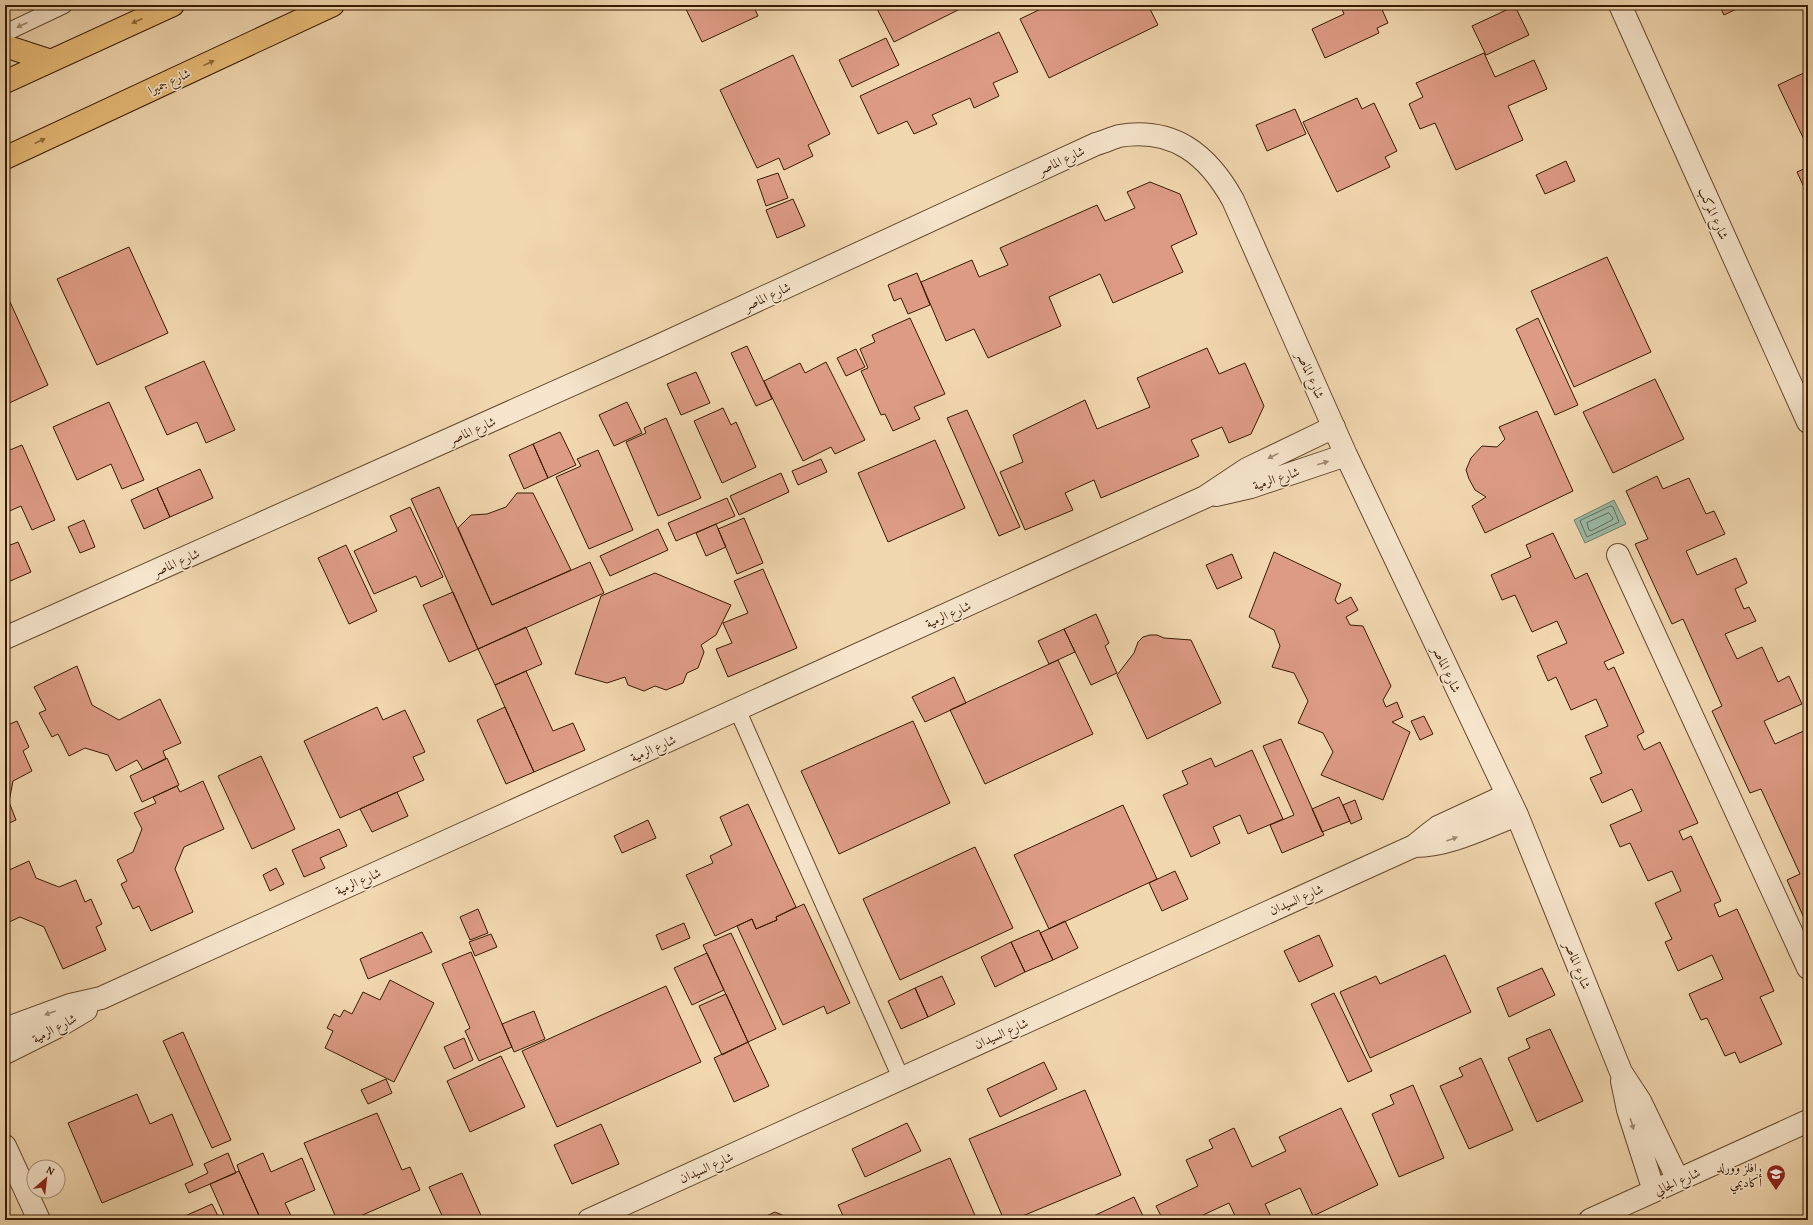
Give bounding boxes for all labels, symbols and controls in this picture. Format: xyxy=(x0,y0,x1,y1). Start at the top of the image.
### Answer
one-way arrow xyxy=(132,18,143,24)
one-way arrow xyxy=(16,22,28,28)
one-way arrow xyxy=(203,60,215,66)
street label: شارع جميرا xyxy=(145,63,194,101)
one-way arrow xyxy=(35,138,47,144)
street label: شارع الماصر xyxy=(1033,141,1089,182)
street label: شارع المركب xyxy=(1692,184,1734,243)
street label: شارع الماصر xyxy=(739,277,795,318)
street label: شارع الماصر xyxy=(1289,347,1329,403)
street label: شارع الماصر xyxy=(444,412,500,452)
one-way arrow xyxy=(1268,453,1279,459)
one-way arrow xyxy=(1317,460,1329,466)
street label: شارع الرمية xyxy=(1250,462,1303,497)
street label: شارع الماصر xyxy=(148,544,204,584)
street label: شارع الرمية xyxy=(922,596,975,635)
street label: شارع الماصر xyxy=(1425,641,1466,697)
street label: شارع الرمية xyxy=(627,730,680,769)
one-way arrow xyxy=(1446,836,1458,842)
street label: شارع الرمية xyxy=(332,863,385,902)
street label: شارع السيدان xyxy=(1266,879,1327,922)
street label: شارع الماصر xyxy=(1557,937,1596,993)
street label: شارع الرمية xyxy=(29,1009,81,1050)
one-way arrow xyxy=(44,1010,56,1016)
street label: شارع السيدان xyxy=(971,1013,1032,1056)
one-way arrow xyxy=(1629,1118,1635,1130)
street label: شارع السيدان xyxy=(676,1147,737,1190)
place label: رافلز وورلد أكاديمي xyxy=(1717,1158,1762,1195)
north arrow xyxy=(26,1159,66,1199)
text: N xyxy=(44,1161,58,1179)
street label: شارع الجالي xyxy=(1651,1163,1704,1202)
school or university icon: رافلز وورلد أكاديمي xyxy=(1765,1163,1787,1191)

